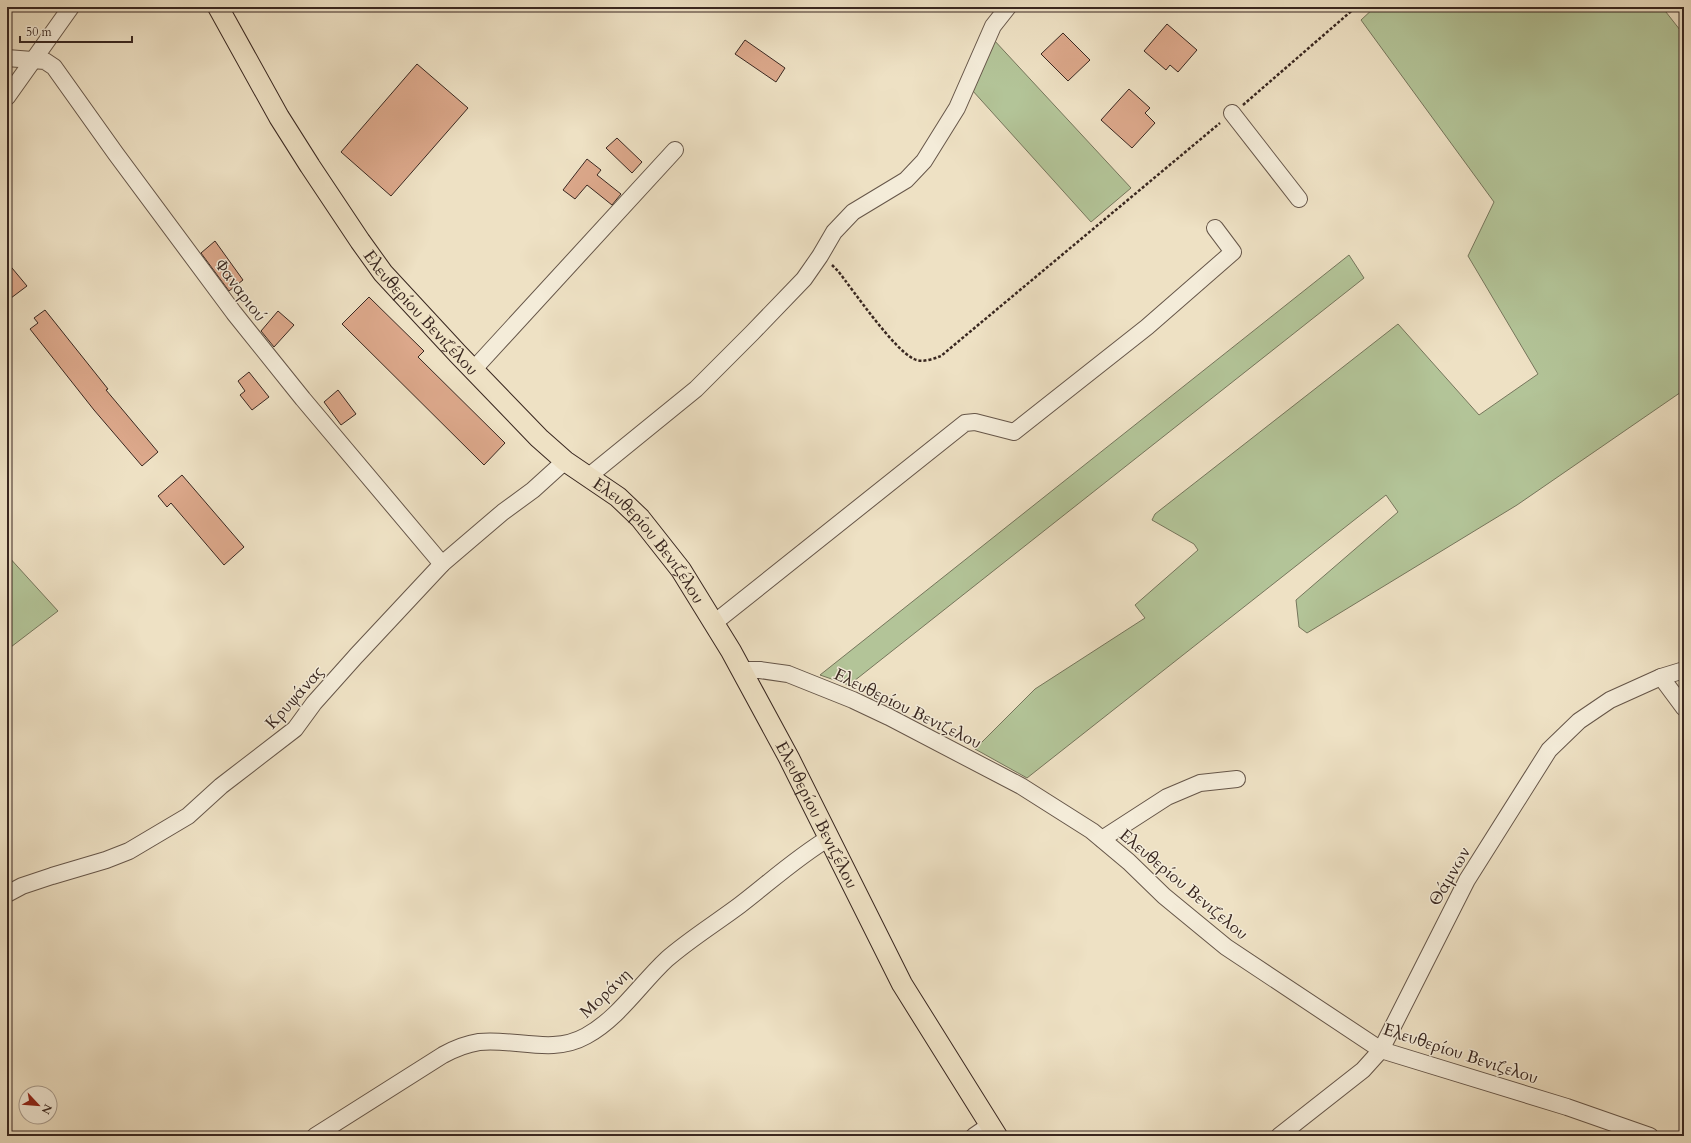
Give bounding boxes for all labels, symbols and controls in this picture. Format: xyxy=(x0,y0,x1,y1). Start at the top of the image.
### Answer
scale bar xyxy=(20,18,132,44)
text: 50 m xyxy=(26,24,53,40)
street label: Ελευθερίου Βενιζέλου xyxy=(358,245,483,380)
street label: Φαναριού xyxy=(209,254,272,326)
street label: Ελευθερίου Βενιζέλου xyxy=(588,472,710,608)
street label: Κρυψάνας xyxy=(260,661,329,734)
street label: Ελευθερίου Βενιζελου xyxy=(830,663,985,754)
street label: Ελευθερίου Βενιζέλου xyxy=(770,737,863,892)
street label: Ελευθερίου Βενιζελου xyxy=(1114,824,1253,945)
street label: Θάμνων xyxy=(1423,842,1476,910)
street label: Μοράνη xyxy=(575,963,636,1023)
street label: Ελευθερίου Βενιζελου xyxy=(1380,1018,1541,1089)
north arrow xyxy=(18,1085,58,1125)
text: N xyxy=(38,1102,55,1117)

